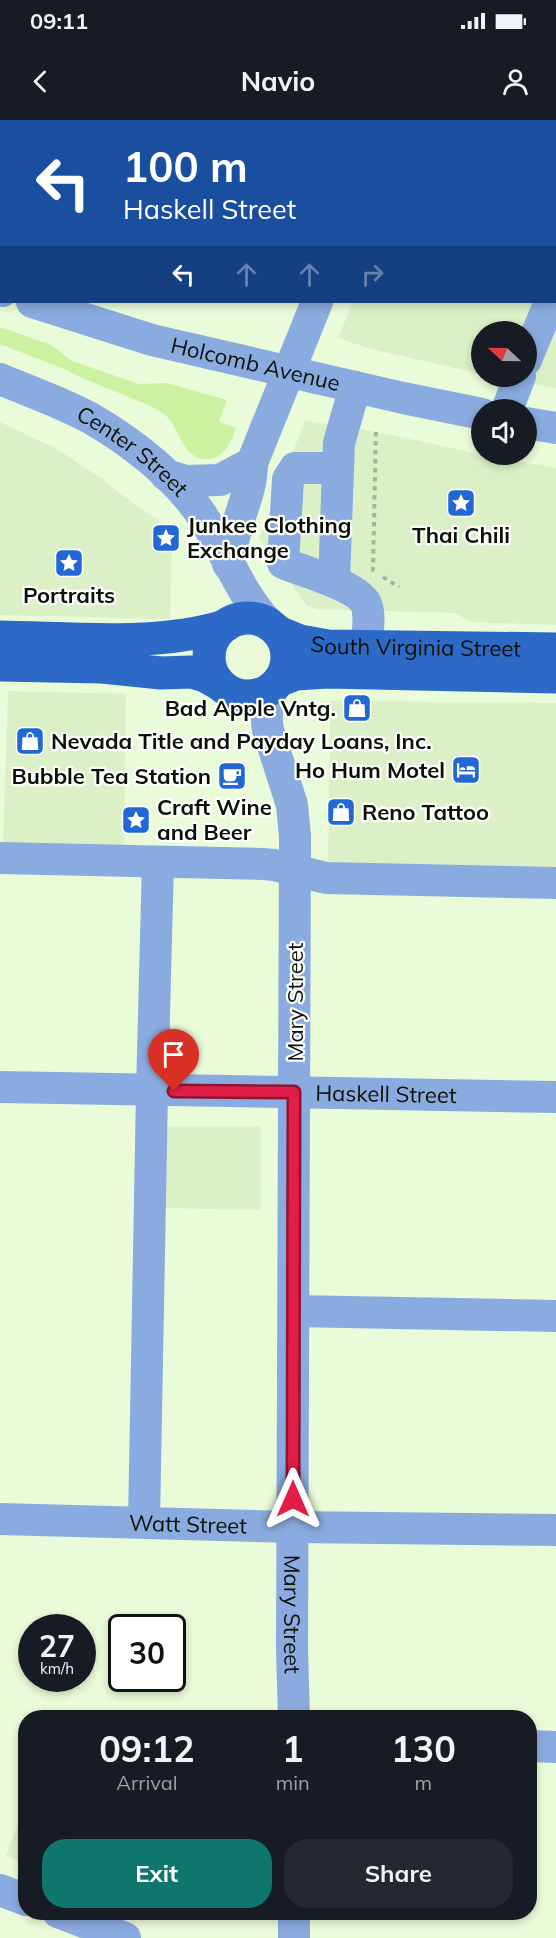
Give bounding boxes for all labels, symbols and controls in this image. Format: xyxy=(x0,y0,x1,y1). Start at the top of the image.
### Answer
text: 09:11 xyxy=(30,7,88,35)
text: Navio xyxy=(241,64,315,98)
icon: back xyxy=(24,65,57,98)
icon: person xyxy=(499,65,532,98)
text: 100 m xyxy=(123,140,248,193)
icon: left xyxy=(24,144,102,222)
text: Haskell Street xyxy=(123,192,296,226)
icon: left xyxy=(167,258,200,291)
icon: ahead xyxy=(230,258,263,291)
icon: ahead xyxy=(293,258,326,291)
icon: right xyxy=(356,258,389,291)
north arrow xyxy=(471,321,537,387)
map controls xyxy=(471,321,537,465)
street label: Holcomb Avenue xyxy=(168,331,343,397)
button: sound xyxy=(471,399,537,465)
street label: Center Street xyxy=(72,400,195,502)
place icon: Thai Chili xyxy=(445,487,477,519)
place label: Junkee Clothing Exchange xyxy=(187,511,351,564)
place label: Thai Chili xyxy=(412,521,510,549)
place icon: Junkee Clothing Exchange xyxy=(150,522,182,554)
place icon: Portraits xyxy=(53,547,85,579)
place label: Portraits xyxy=(23,581,115,609)
street label: South Virginia Street xyxy=(308,629,521,663)
shop icon: Bad Apple Vntg. xyxy=(341,692,373,724)
place label: Bad Apple Vntg. xyxy=(165,694,336,722)
shop icon: Nevada Title and Payday Loans, Inc. xyxy=(14,725,46,757)
place label: Nevada Title and Payday Loans, Inc. xyxy=(51,727,432,755)
hotel icon: Ho Hum Motel xyxy=(450,754,482,786)
place label: Ho Hum Motel xyxy=(295,756,445,784)
cafe icon: Bubble Tea Station xyxy=(216,760,248,792)
place label: Bubble Tea Station xyxy=(12,762,211,790)
place label: Craft Wine and Beer xyxy=(157,793,272,846)
shop icon: Reno Tattoo xyxy=(325,796,357,828)
place label: Reno Tattoo xyxy=(362,798,489,826)
place icon: Craft Wine and Beer xyxy=(120,804,152,836)
street label: Mary Street xyxy=(281,942,309,1061)
pin xyxy=(148,1029,199,1091)
icon: arrive xyxy=(157,1038,190,1071)
street label: Haskell Street xyxy=(315,1079,457,1109)
position arrow xyxy=(261,1467,325,1531)
street label: Watt Street xyxy=(128,1509,248,1540)
street label: Mary Street xyxy=(278,1555,307,1675)
speed limit sign: 30 xyxy=(108,1614,186,1692)
text: 27 xyxy=(39,1627,75,1665)
text: km/h xyxy=(40,1659,74,1678)
text: 09:12 xyxy=(99,1726,195,1771)
text: 1 xyxy=(282,1726,304,1771)
text: 130 xyxy=(391,1726,456,1771)
text: Arrival xyxy=(116,1770,177,1795)
text: min xyxy=(276,1770,310,1795)
text: m xyxy=(415,1770,432,1795)
button: Exit xyxy=(42,1839,272,1908)
button: Share xyxy=(284,1839,513,1908)

